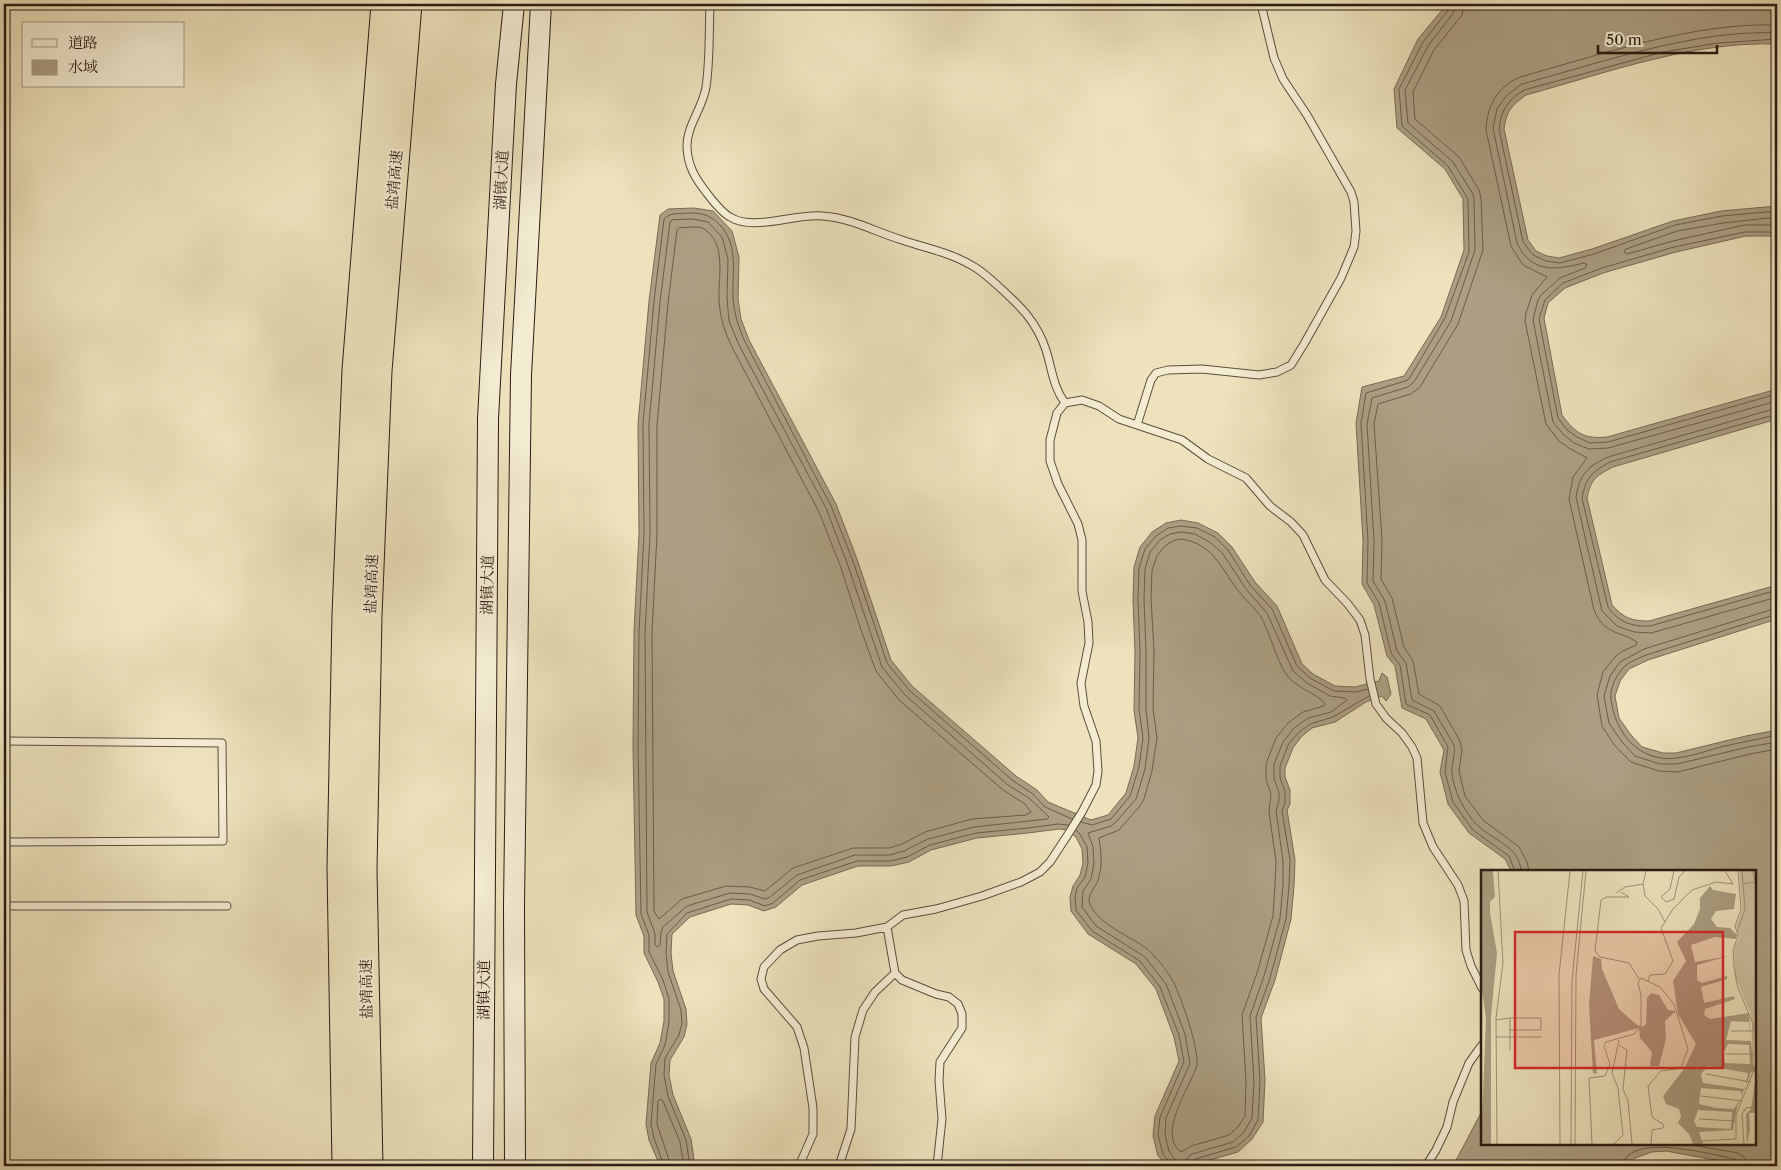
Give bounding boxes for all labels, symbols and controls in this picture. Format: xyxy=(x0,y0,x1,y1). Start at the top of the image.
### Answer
legend xyxy=(22,22,185,88)
scale bar xyxy=(1598,22,1717,54)
text: 50 m xyxy=(1606,30,1642,49)
text: 道路 xyxy=(68,33,98,52)
text: 水域 xyxy=(68,57,98,76)
street label: 盐靖高速 xyxy=(382,149,406,211)
street label: 湖镇大道 xyxy=(490,150,512,210)
street label: 盐靖高速 xyxy=(360,554,382,614)
street label: 湖镇大道 xyxy=(477,555,497,615)
inset map xyxy=(1481,870,1756,1145)
street label: 盐靖高速 xyxy=(356,959,376,1019)
street label: 湖镇大道 xyxy=(474,960,493,1020)

